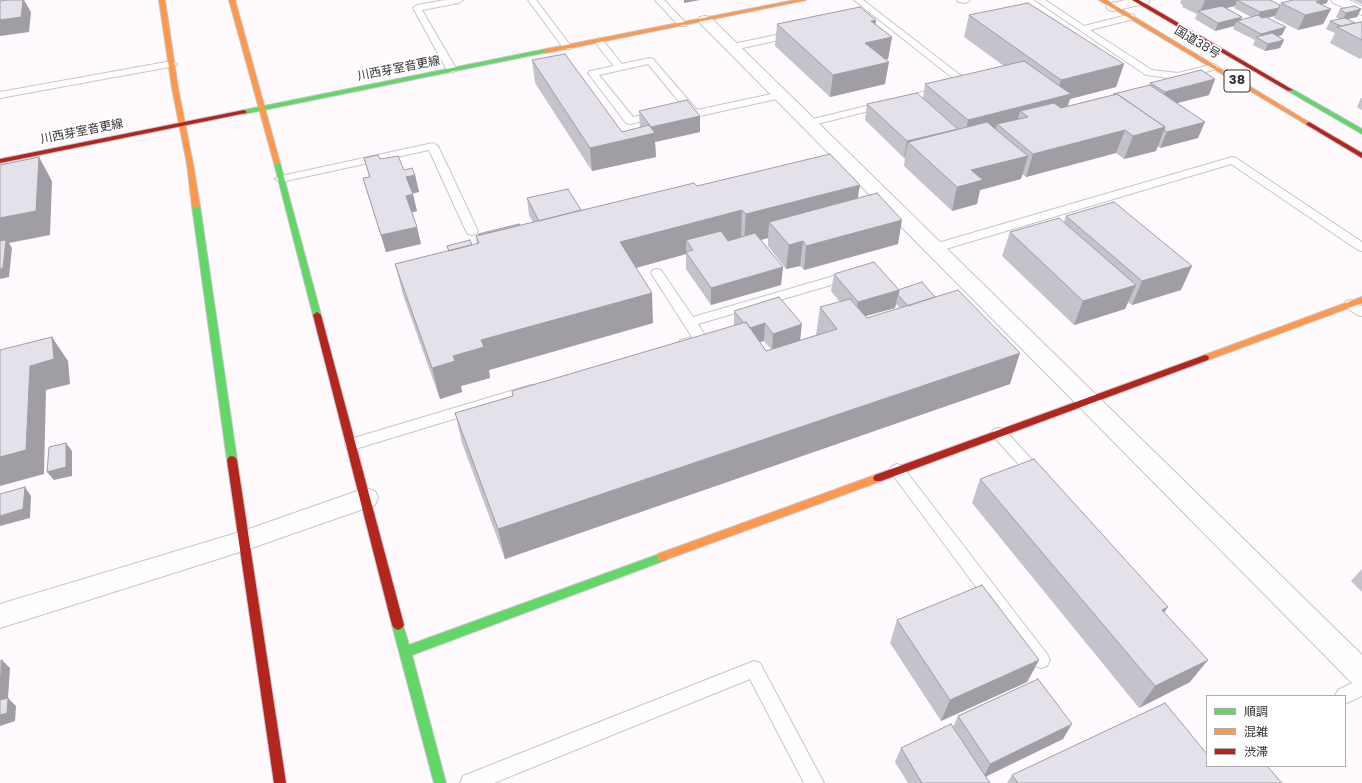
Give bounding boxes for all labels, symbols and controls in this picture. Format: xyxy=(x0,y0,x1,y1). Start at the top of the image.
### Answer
street label: 国道38号 xyxy=(1172,24,1222,62)
street label: 川西芽室音更線 xyxy=(356,54,442,84)
road number: 38 xyxy=(1224,70,1250,92)
street label: 川西芽室音更線 xyxy=(39,117,125,147)
legend xyxy=(1206,695,1346,767)
text: 順調 xyxy=(1244,703,1268,720)
text: 混雑 xyxy=(1244,723,1268,740)
text: 渋滞 xyxy=(1244,743,1268,760)

